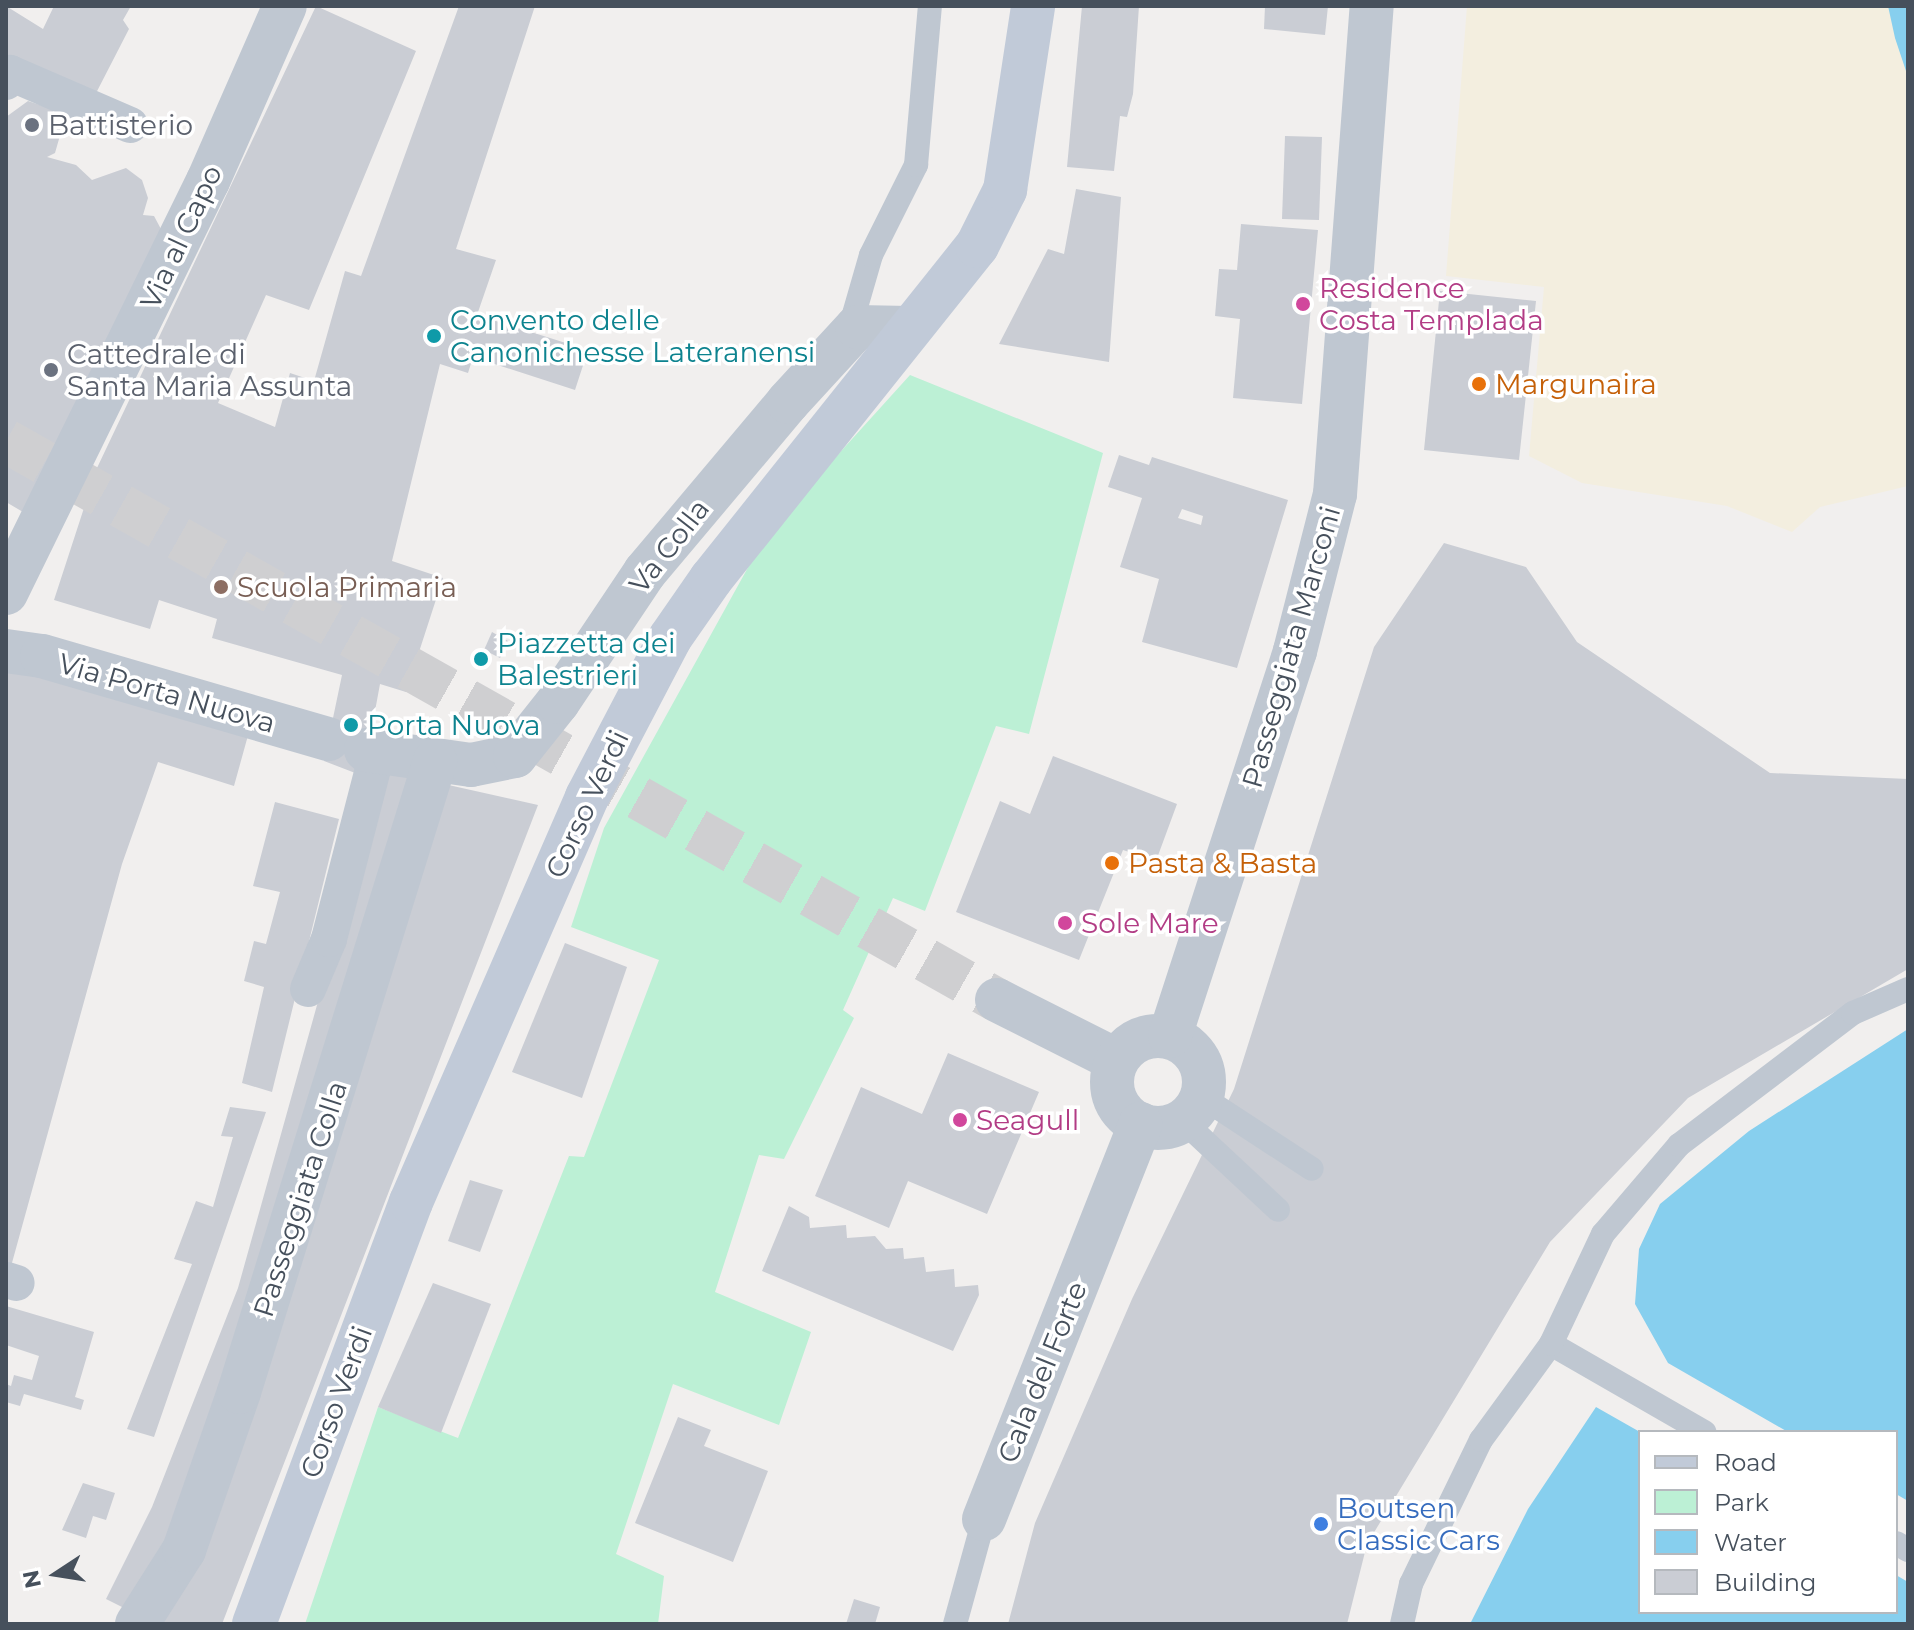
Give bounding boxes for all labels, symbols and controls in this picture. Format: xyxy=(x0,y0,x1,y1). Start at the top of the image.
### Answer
place label: Battisterio xyxy=(48,108,193,142)
marker: Battisterio xyxy=(23,116,41,134)
street label: Via al Capo xyxy=(133,160,229,314)
place label: Residence Costa Templada xyxy=(1319,271,1544,337)
marker: Residence Costa Templada xyxy=(1294,295,1312,313)
place label: Convento delle Canonichesse Lateranensi xyxy=(450,303,815,369)
marker: Convento delle Canonichesse Lateranensi xyxy=(425,327,443,345)
place label: Cattedrale di Santa Maria Assunta xyxy=(67,337,352,403)
marker: Cattedrale di Santa Maria Assunta xyxy=(42,361,60,379)
place label: Margunaira xyxy=(1495,367,1657,401)
marker: Margunaira xyxy=(1470,375,1488,393)
street label: Va Colla xyxy=(622,492,716,600)
street label: Passeggiata Marconi xyxy=(1235,502,1347,792)
place label: Scuola Primaria xyxy=(237,570,457,604)
marker: Scuola Primaria xyxy=(212,578,230,596)
place label: Piazzetta dei Balestrieri xyxy=(497,626,676,692)
street label: Via Porta Nuova xyxy=(55,646,279,740)
marker: Piazzetta dei Balestrieri xyxy=(472,650,490,668)
place label: Porta Nuova xyxy=(367,708,540,742)
marker: Porta Nuova xyxy=(342,716,360,734)
street label: Corso Verdi xyxy=(538,725,636,883)
place label: Pasta & Basta xyxy=(1128,846,1317,880)
marker: Pasta & Basta xyxy=(1103,854,1121,872)
place label: Sole Mare xyxy=(1081,906,1219,940)
marker: Sole Mare xyxy=(1056,914,1074,932)
street label: Passeggiata Colla xyxy=(246,1077,354,1321)
place label: Seagull xyxy=(976,1103,1079,1137)
marker: Seagull xyxy=(951,1111,969,1129)
street label: Cala del Forte xyxy=(990,1276,1094,1468)
street label: Corso Verdi xyxy=(293,1322,379,1482)
legend xyxy=(1638,1430,1898,1614)
text: Road xyxy=(1714,1448,1777,1477)
text: Park xyxy=(1714,1488,1769,1517)
place label: Boutsen Classic Cars xyxy=(1337,1491,1500,1557)
marker: Boutsen Classic Cars xyxy=(1312,1515,1330,1533)
text: Water xyxy=(1714,1528,1787,1557)
north arrow xyxy=(16,1534,96,1614)
text: N xyxy=(17,1568,47,1591)
text: Building xyxy=(1714,1568,1817,1597)

